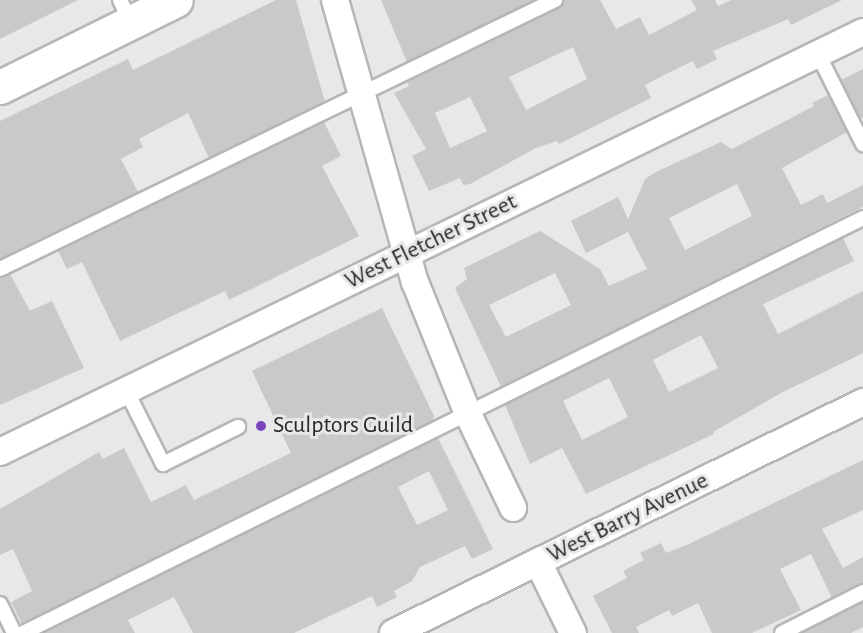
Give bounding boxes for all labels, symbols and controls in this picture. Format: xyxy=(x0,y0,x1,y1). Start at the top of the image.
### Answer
street label: West Fletcher Street xyxy=(340,188,522,296)
place label: Sculptors Guild xyxy=(273,412,413,440)
marker: Sculptors Guild xyxy=(254,419,268,433)
street label: West Barry Avenue xyxy=(543,467,713,569)

